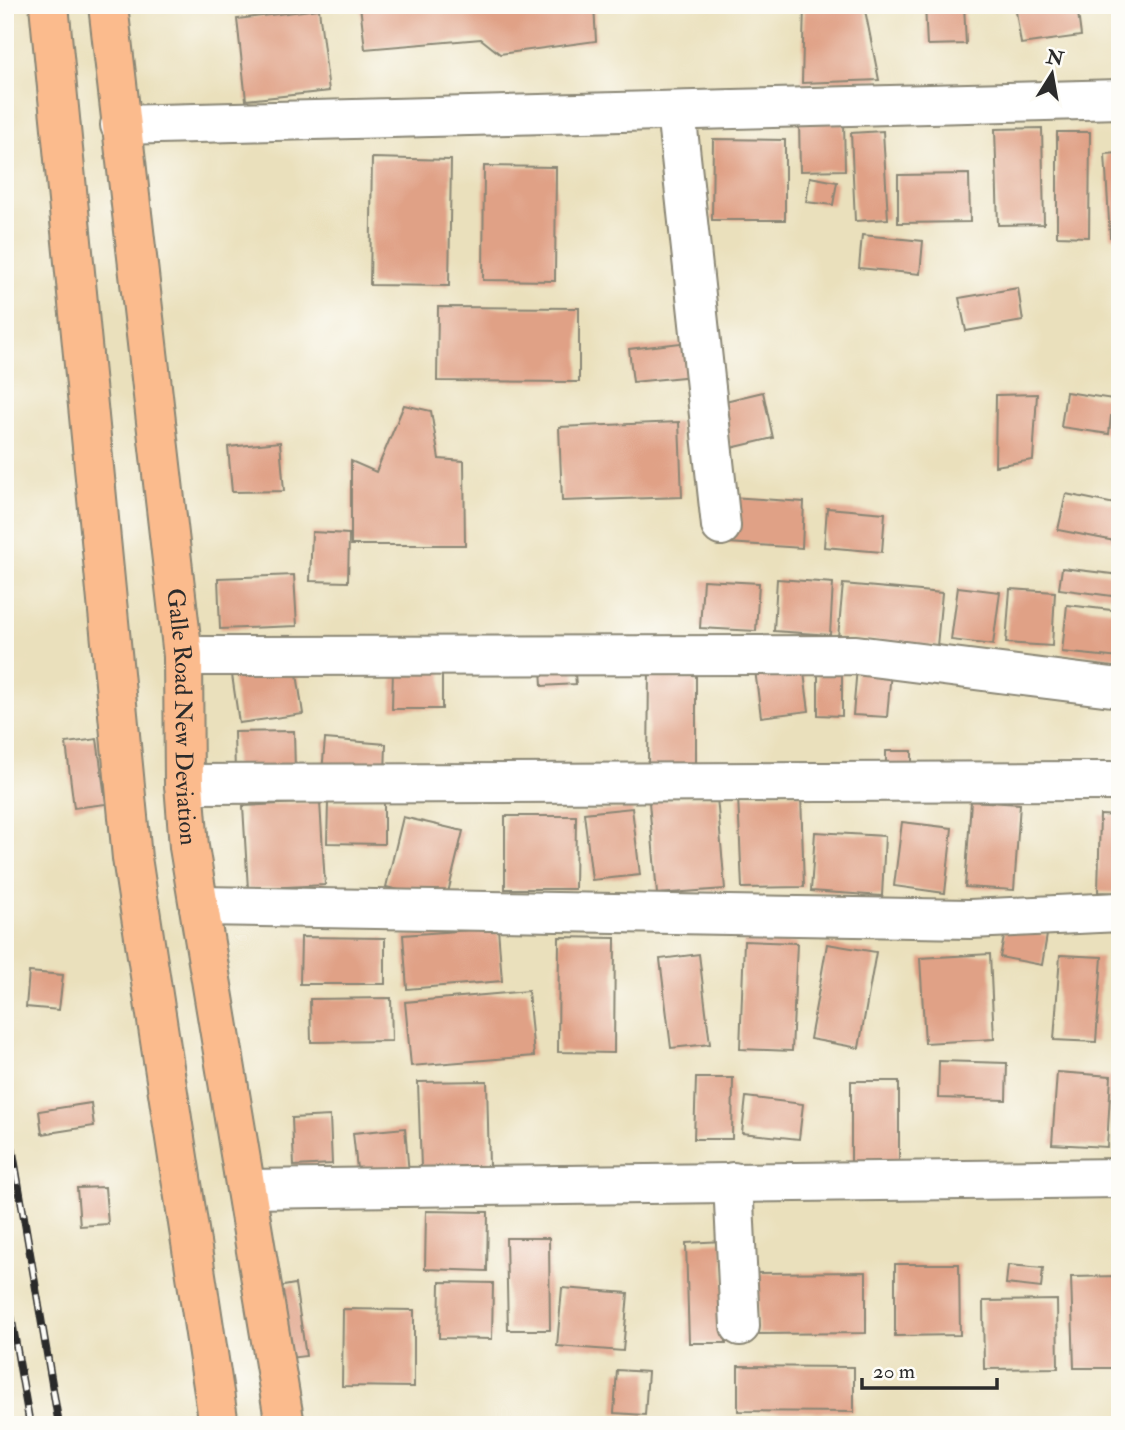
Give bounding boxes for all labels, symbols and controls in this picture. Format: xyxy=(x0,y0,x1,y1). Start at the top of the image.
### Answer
north arrow xyxy=(1016,38,1086,108)
text: N xyxy=(1043,45,1067,72)
street label: Galle Road New Deviation xyxy=(159,587,204,847)
scale bar xyxy=(862,1346,997,1390)
text: 20 m xyxy=(873,1358,915,1385)

